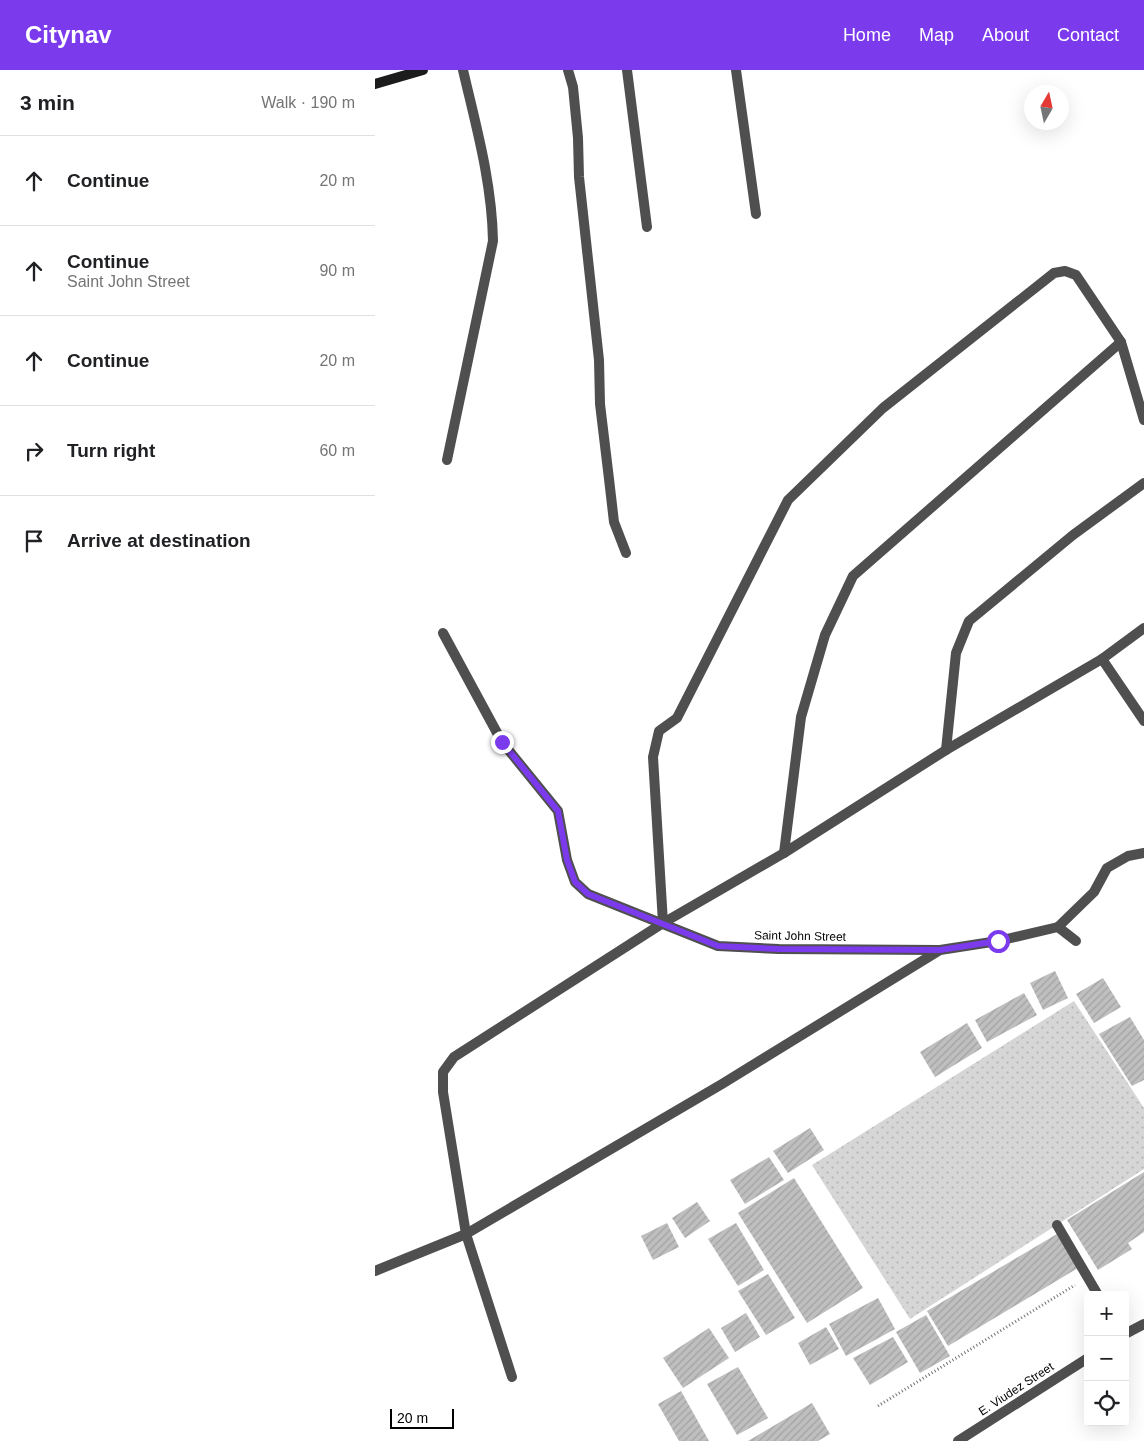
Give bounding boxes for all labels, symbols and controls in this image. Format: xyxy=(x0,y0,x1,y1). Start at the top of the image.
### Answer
text: Citynav xyxy=(25,21,112,48)
text: Home xyxy=(843,25,891,45)
text: Map xyxy=(919,25,954,45)
text: About xyxy=(982,25,1029,45)
text: Contact xyxy=(1057,25,1119,45)
north arrow xyxy=(1024,85,1069,130)
text: 3 min xyxy=(20,91,75,114)
text: Walk · 190 m xyxy=(261,94,355,111)
icon: ahead xyxy=(20,167,48,195)
text: Continue xyxy=(67,170,149,191)
text: 20 m xyxy=(319,172,355,189)
text: Continue xyxy=(67,251,149,272)
icon: ahead xyxy=(20,257,48,285)
text: 90 m xyxy=(319,262,355,279)
text: Saint John Street xyxy=(67,273,190,290)
icon: ahead xyxy=(20,347,48,375)
text: Continue xyxy=(67,350,149,371)
text: 20 m xyxy=(319,352,355,369)
icon: right xyxy=(20,437,48,465)
text: Turn right xyxy=(67,440,155,461)
text: 60 m xyxy=(319,442,355,459)
icon: arrive xyxy=(20,527,48,555)
text: Arrive at destination xyxy=(67,530,251,551)
route end xyxy=(491,731,514,754)
street label: Saint John Street xyxy=(754,928,847,944)
route start xyxy=(987,930,1010,953)
map controls xyxy=(1084,1291,1129,1426)
button: + xyxy=(1084,1291,1129,1336)
button: − xyxy=(1084,1336,1129,1381)
street label: E. Viudez Street xyxy=(976,1359,1057,1418)
button: locate xyxy=(1084,1381,1129,1426)
scale bar xyxy=(390,1406,454,1429)
text: 20 m xyxy=(397,1410,428,1426)

